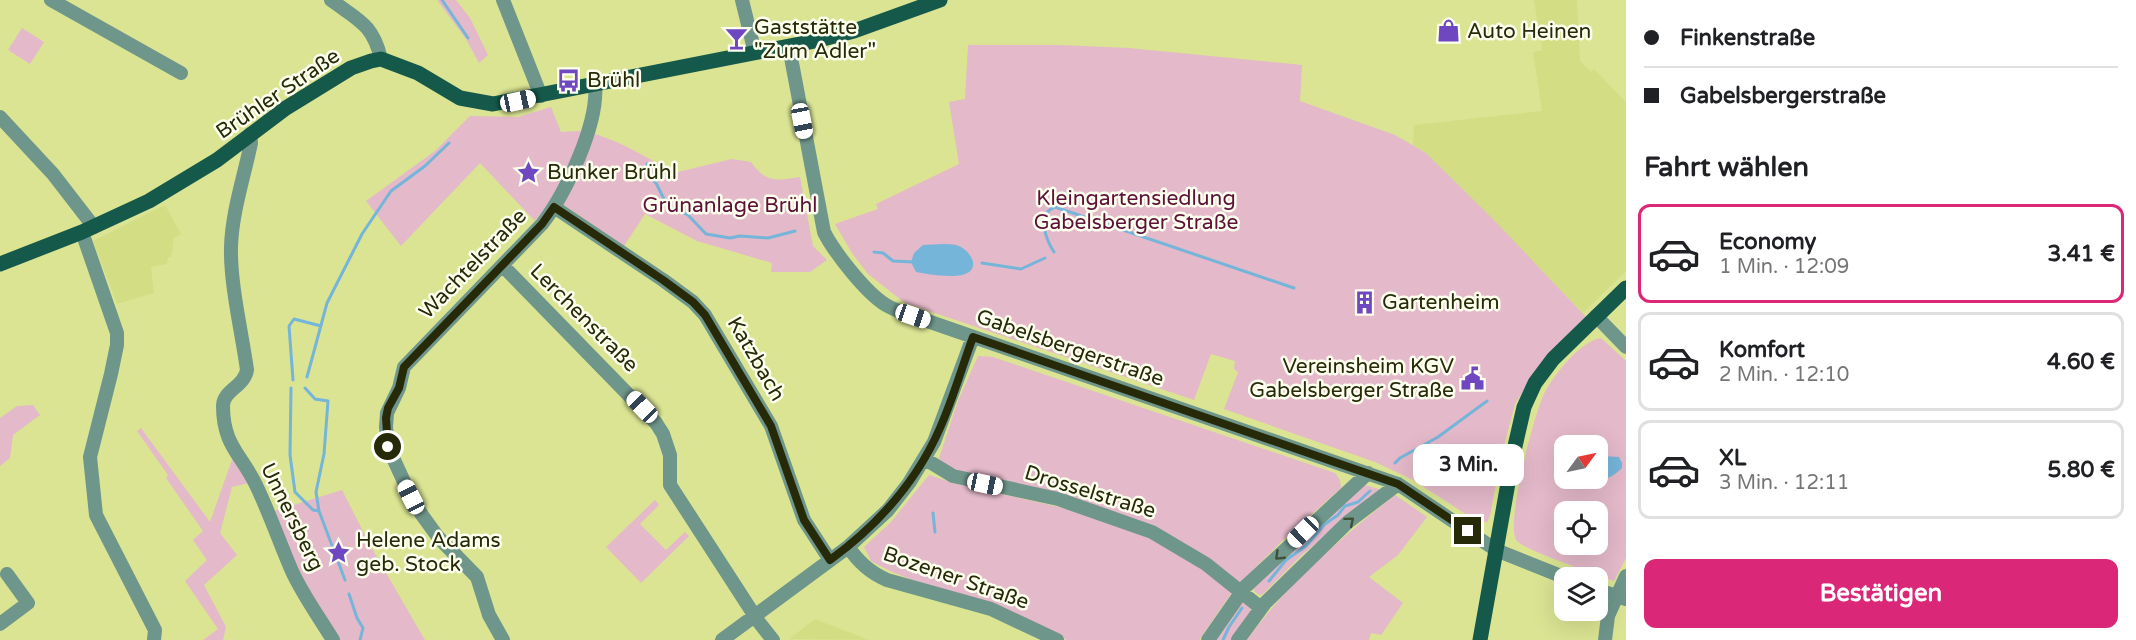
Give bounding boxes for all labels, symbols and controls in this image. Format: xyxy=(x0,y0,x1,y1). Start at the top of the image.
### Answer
place label: Gaststätte "Zum Adler" xyxy=(754,15,876,64)
shop icon: Auto Heinen xyxy=(1436,18,1462,44)
place label: Auto Heinen xyxy=(1467,19,1591,44)
text: Finkenstraße xyxy=(1680,25,1815,51)
bar icon: Gaststätte "Zum Adler" xyxy=(723,26,749,52)
street label: Brühler Straße xyxy=(211,43,345,145)
bus stop icon: Brühl xyxy=(556,67,582,93)
place label: Brühl xyxy=(587,68,640,93)
text: Gabelsbergerstraße xyxy=(1680,83,1886,109)
car xyxy=(499,88,537,114)
car xyxy=(790,102,814,140)
text: Fahrt wählen xyxy=(1644,151,1809,184)
place icon: Bunker Brühl xyxy=(516,159,542,185)
place label: Bunker Brühl xyxy=(547,160,677,185)
park label: Kleingartensiedlung Gabelsberger Straße xyxy=(1034,186,1238,235)
park label: Grünanlage Brühl xyxy=(643,193,818,218)
street label: Wachtelstraße xyxy=(414,204,532,324)
icon: car xyxy=(1647,227,1701,281)
text: Economy xyxy=(1719,229,1816,255)
text: 3.41 € xyxy=(2048,241,2115,267)
text: 1 Min. · 12:09 xyxy=(1719,255,1849,279)
street label: Lerchenstraße xyxy=(525,259,643,377)
building icon: Gartenheim xyxy=(1351,289,1377,315)
place label: Gartenheim xyxy=(1382,290,1499,315)
car xyxy=(893,302,933,330)
street label: Gabelsbergerstraße xyxy=(973,304,1167,392)
street label: Katzbach xyxy=(722,312,790,406)
icon: car xyxy=(1647,335,1701,389)
text: Komfort xyxy=(1719,337,1805,363)
text: 4.60 € xyxy=(2047,349,2115,375)
place label: Vereinsheim KGV Gabelsberger Straße xyxy=(1249,354,1454,403)
text: 2 Min. · 12:10 xyxy=(1719,363,1849,387)
public building icon: Vereinsheim KGV Gabelsberger Straße xyxy=(1459,365,1485,391)
car xyxy=(623,388,661,426)
route start xyxy=(374,433,401,460)
north arrow xyxy=(1554,435,1608,489)
map controls xyxy=(1554,435,1608,621)
icon: car xyxy=(1647,443,1701,497)
callout: 3 Min. xyxy=(1412,444,1524,486)
text: XL xyxy=(1719,445,1746,471)
text: 3 Min. xyxy=(1439,453,1498,477)
text: 5.80 € xyxy=(2047,457,2115,483)
street label: Unnersberg xyxy=(255,459,329,575)
street label: Drosselstraße xyxy=(1021,460,1159,524)
car xyxy=(966,471,1004,497)
text: 3 Min. · 12:11 xyxy=(1719,471,1849,495)
car xyxy=(395,477,427,517)
button: locate xyxy=(1554,501,1608,555)
car xyxy=(1284,513,1322,551)
route end xyxy=(1454,517,1481,544)
one-way arrow xyxy=(1343,518,1354,529)
place label: Helene Adams geb. Stock xyxy=(356,528,501,577)
place icon: Helene Adams geb. Stock xyxy=(325,539,351,565)
street label: Bozener Straße xyxy=(880,541,1032,615)
one-way arrow xyxy=(1275,548,1286,559)
button: Bestätigen xyxy=(1644,559,2118,628)
button: layers xyxy=(1554,567,1608,621)

